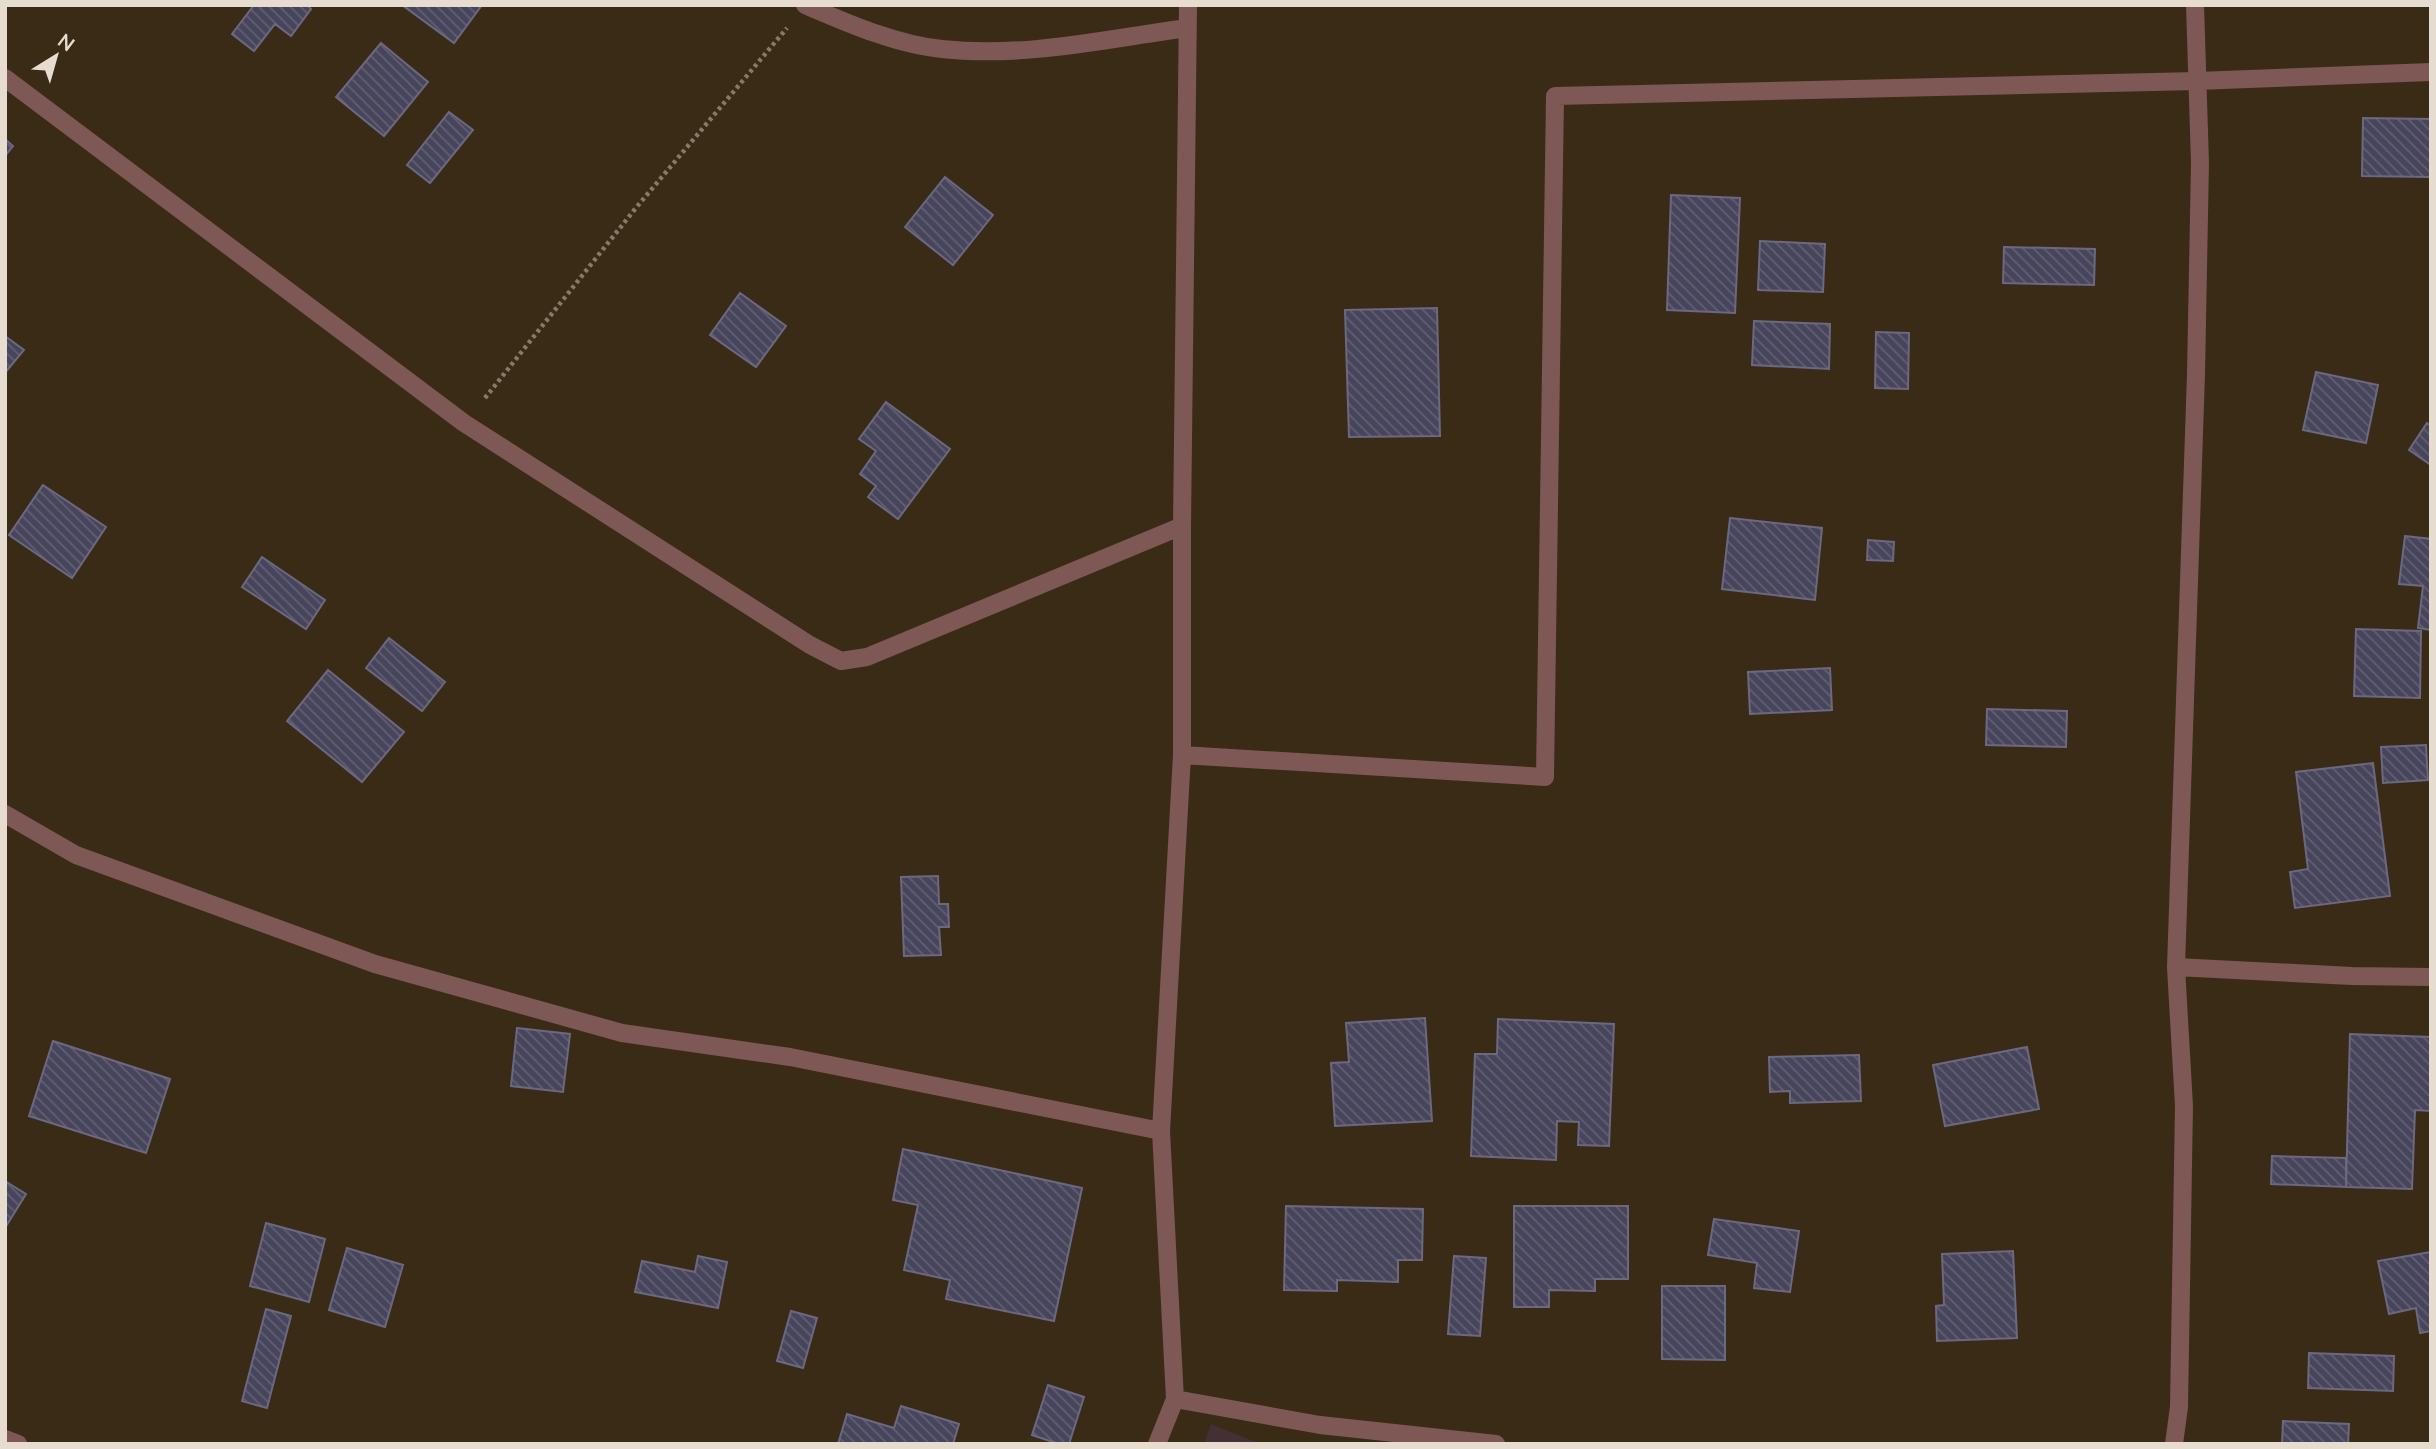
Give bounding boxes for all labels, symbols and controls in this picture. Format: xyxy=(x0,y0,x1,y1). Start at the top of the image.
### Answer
north arrow xyxy=(21,21,91,91)
text: N xyxy=(54,28,79,56)

